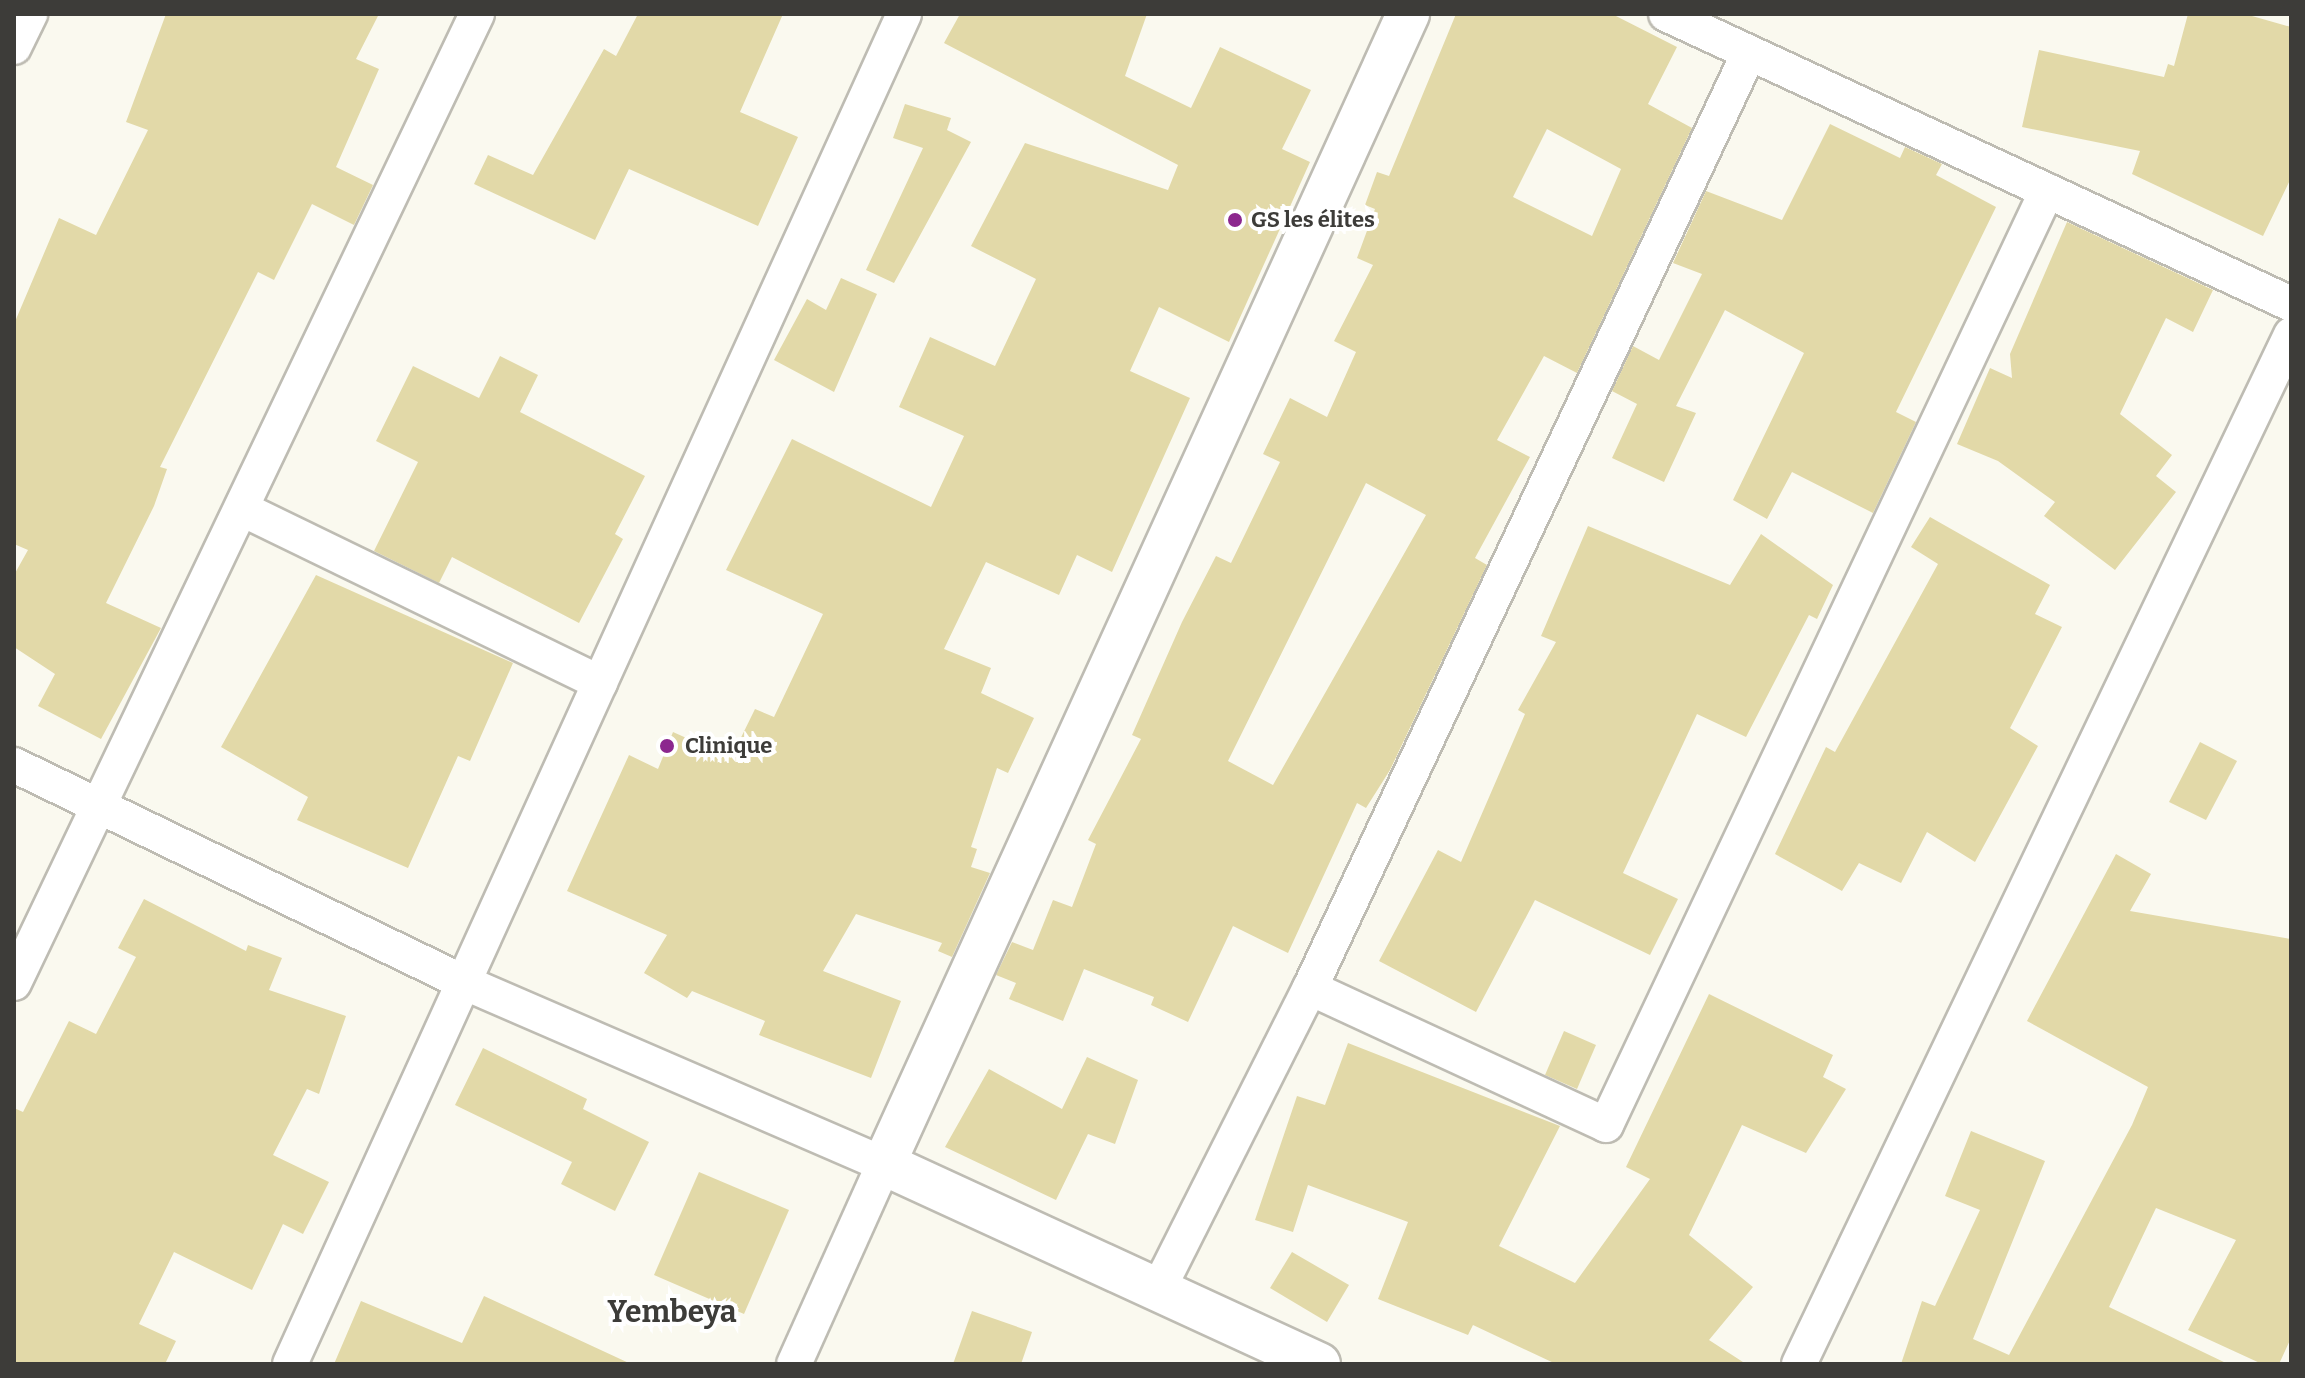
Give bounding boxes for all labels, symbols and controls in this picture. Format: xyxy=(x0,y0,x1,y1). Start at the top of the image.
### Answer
place label: GS les élites xyxy=(1251,207,1375,233)
marker: GS les élites xyxy=(1226,211,1244,229)
place label: Clinique xyxy=(685,733,772,759)
marker: Clinique xyxy=(656,735,678,757)
district label: Yembeya xyxy=(607,1294,737,1330)

